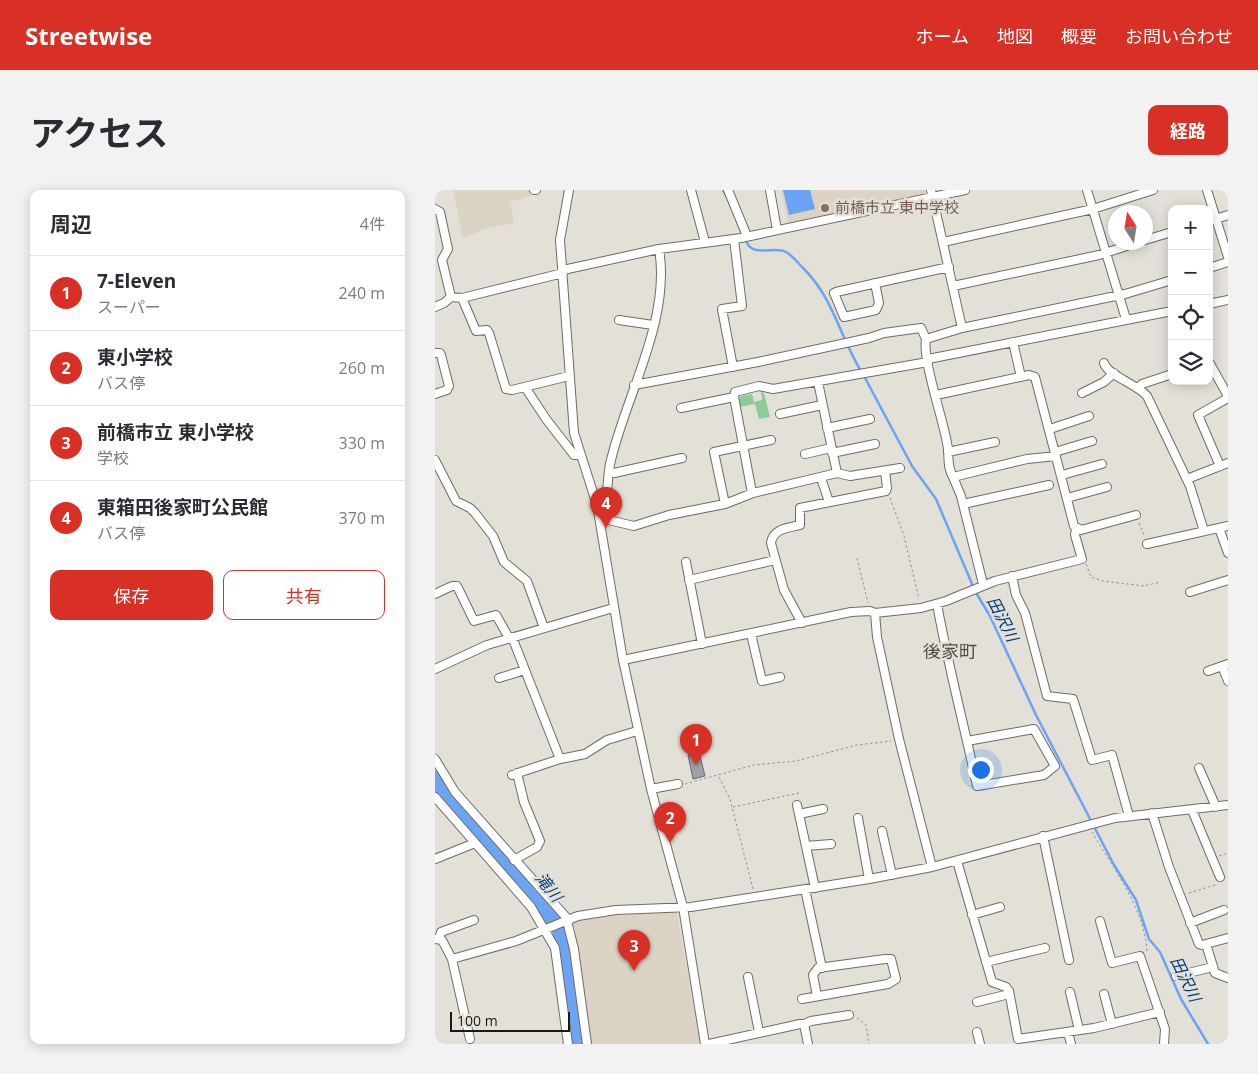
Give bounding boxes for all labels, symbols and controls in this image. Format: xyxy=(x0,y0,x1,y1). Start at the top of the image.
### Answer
text: Streetwise xyxy=(25,19,152,52)
text: ホーム xyxy=(916,24,969,48)
text: 地図 xyxy=(997,24,1033,48)
text: 概要 xyxy=(1061,24,1097,48)
text: お問い合わせ xyxy=(1125,24,1233,48)
button: 経路 xyxy=(1148,105,1228,155)
text: アクセス xyxy=(30,109,168,156)
place label: 前橋市立 東中学校 xyxy=(835,197,959,217)
marker: 前橋市立 東中学校 xyxy=(819,202,831,214)
north arrow xyxy=(1108,205,1153,250)
map controls xyxy=(1168,205,1213,385)
button: + xyxy=(1168,205,1213,250)
text: 周辺 xyxy=(50,210,92,238)
text: 4件 xyxy=(360,213,385,235)
button: − xyxy=(1168,250,1213,295)
text: 7-Eleven xyxy=(97,268,176,294)
text: 1 xyxy=(61,282,71,304)
text: 240 m xyxy=(339,282,385,304)
button: locate xyxy=(1168,295,1213,340)
text: スーパー xyxy=(97,296,161,318)
button: layers xyxy=(1168,340,1213,385)
text: 東小学校 xyxy=(97,344,173,370)
text: 2 xyxy=(61,357,71,379)
text: 260 m xyxy=(339,357,385,379)
text: バス停 xyxy=(97,372,145,394)
text: 前橋市立 東小学校 xyxy=(97,419,254,445)
text: 3 xyxy=(61,432,71,454)
text: 330 m xyxy=(339,432,385,454)
text: 学校 xyxy=(97,447,129,469)
pin: 4 xyxy=(590,487,622,528)
text: 東箱田後家町公民館 xyxy=(97,494,268,520)
text: 4 xyxy=(61,507,71,529)
text: 370 m xyxy=(339,507,385,529)
text: バス停 xyxy=(97,522,145,544)
button: 保存 xyxy=(50,570,213,620)
button: 共有 xyxy=(223,570,385,620)
water label: 田沢川 xyxy=(982,593,1025,647)
district label: 後家町 xyxy=(923,639,977,663)
pin: 1 xyxy=(680,724,712,765)
your location xyxy=(968,757,994,783)
pin: 2 xyxy=(654,802,686,843)
water label: 滝川 xyxy=(530,868,569,908)
pin: 3 xyxy=(618,930,650,971)
water label: 田沢川 xyxy=(1166,953,1207,1007)
scale bar xyxy=(450,1009,570,1032)
text: 100 m xyxy=(457,1011,498,1030)

